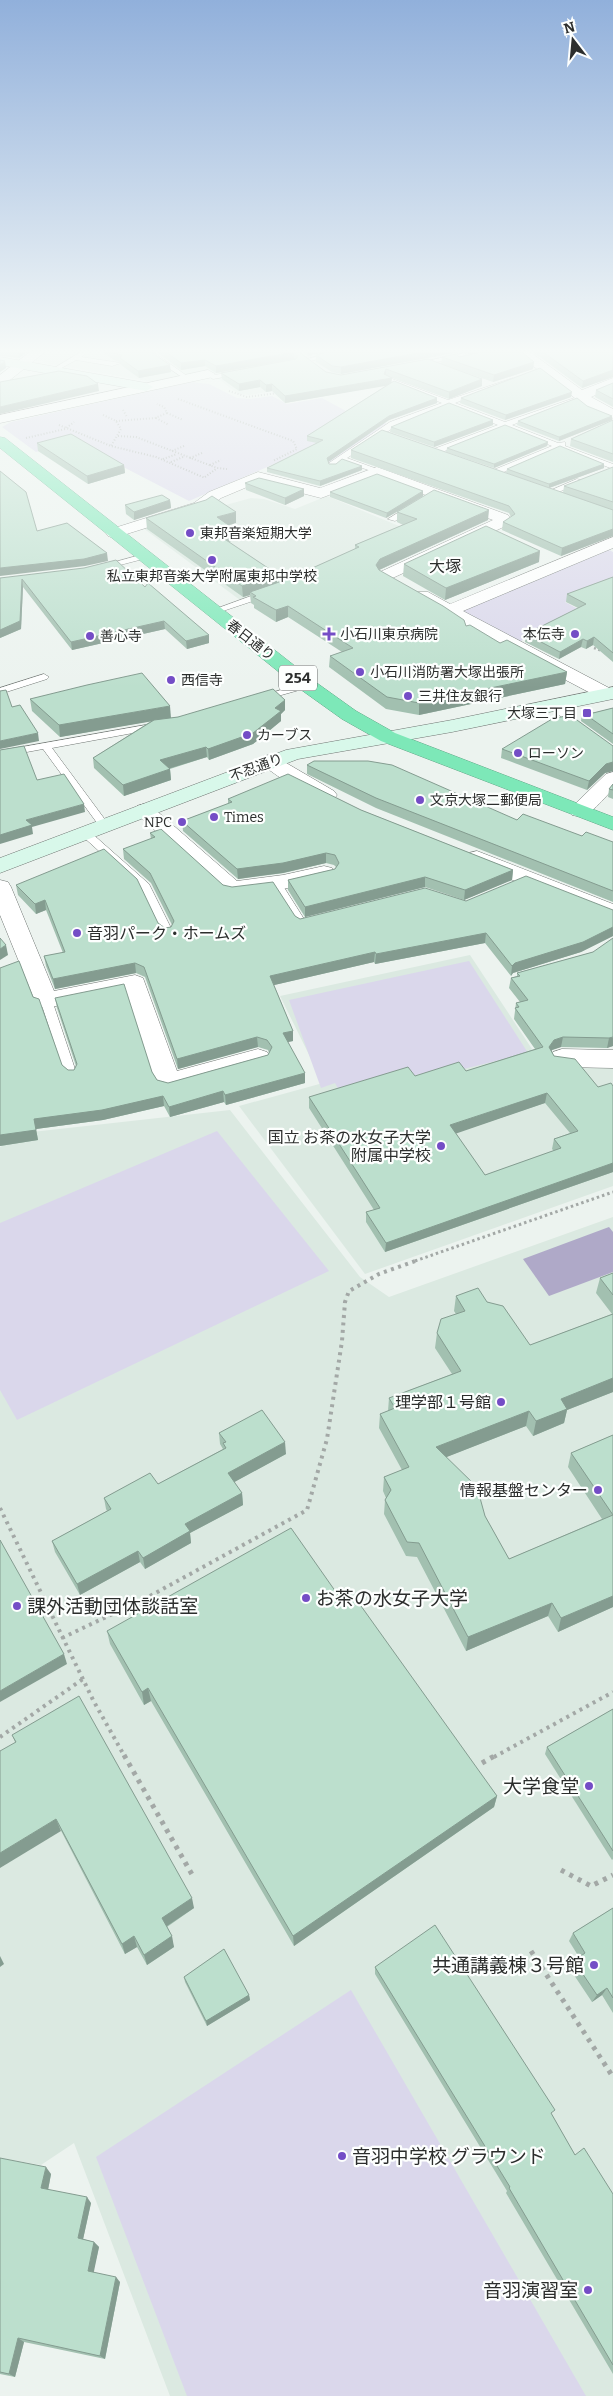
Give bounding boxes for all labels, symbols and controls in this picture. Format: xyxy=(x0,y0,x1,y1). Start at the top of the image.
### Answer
north arrow xyxy=(548,15,598,65)
text: N xyxy=(562,18,577,38)
place label: 東邦音楽短期大学 xyxy=(200,525,312,542)
marker: 東邦音楽短期大学 xyxy=(184,527,196,539)
marker: 私立東邦音楽大学附属東邦中学校 xyxy=(206,554,218,566)
district label: 大塚 xyxy=(429,557,461,576)
place label: 私立東邦音楽大学附属東邦中学校 xyxy=(107,568,317,585)
street label: 春日通り xyxy=(223,616,278,664)
place label: 小石川東京病院 xyxy=(340,626,438,643)
place label: 本伝寺 xyxy=(523,626,565,643)
marker: 小石川東京病院 xyxy=(322,627,336,641)
place label: 善心寺 xyxy=(100,628,142,645)
marker: 本伝寺 xyxy=(569,628,581,640)
marker: 善心寺 xyxy=(84,630,96,642)
place label: 小石川消防署大塚出張所 xyxy=(370,664,524,681)
road number: 254 xyxy=(279,666,317,690)
marker: 小石川消防署大塚出張所 xyxy=(354,666,366,678)
place label: 西信寺 xyxy=(181,672,223,689)
marker: 西信寺 xyxy=(165,674,177,686)
place label: 三井住友銀行 xyxy=(418,688,502,705)
marker: 三井住友銀行 xyxy=(402,690,414,702)
place label: 大塚三丁目 xyxy=(507,705,577,722)
marker: 大塚三丁目 xyxy=(581,707,593,719)
place label: カーブス xyxy=(257,727,312,744)
marker: カーブス xyxy=(241,729,253,741)
place label: ローソン xyxy=(528,745,584,762)
marker: ローソン xyxy=(512,747,524,759)
street label: 不忍通り xyxy=(227,750,285,785)
place label: 文京大塚二郵便局 xyxy=(430,792,542,809)
marker: 文京大塚二郵便局 xyxy=(414,794,426,806)
place label: Times xyxy=(224,809,264,826)
marker: Times xyxy=(208,811,220,823)
place label: NPC xyxy=(144,814,172,831)
marker: NPC xyxy=(176,816,188,828)
place label: 音羽パーク・ホームズ xyxy=(87,924,246,943)
marker: 音羽パーク・ホームズ xyxy=(71,927,83,939)
place label: 国立 お茶の水女子大学 附属中学校 xyxy=(268,1128,431,1165)
marker: 国立 お茶の水女子大学 附属中学校 xyxy=(435,1140,447,1152)
place label: 理学部１号館 xyxy=(395,1393,491,1412)
marker: 理学部１号館 xyxy=(495,1396,507,1408)
place label: 情報基盤センター xyxy=(460,1481,588,1500)
marker: 情報基盤センター xyxy=(592,1484,604,1496)
place label: お茶の水女子大学 xyxy=(316,1587,468,1610)
marker: お茶の水女子大学 xyxy=(300,1592,312,1604)
place label: 課外活動団体談話室 xyxy=(27,1595,198,1618)
marker: 課外活動団体談話室 xyxy=(11,1600,23,1612)
place label: 大学食堂 xyxy=(503,1775,579,1798)
marker: 大学食堂 xyxy=(583,1780,595,1792)
place label: 共通講義棟３号館 xyxy=(432,1954,584,1977)
marker: 共通講義棟３号館 xyxy=(588,1959,600,1971)
place label: 音羽中学校 グラウンド xyxy=(352,2145,546,2168)
marker: 音羽中学校 グラウンド xyxy=(336,2150,348,2162)
place label: 音羽演習室 xyxy=(483,2279,578,2302)
marker: 音羽演習室 xyxy=(582,2284,594,2296)

